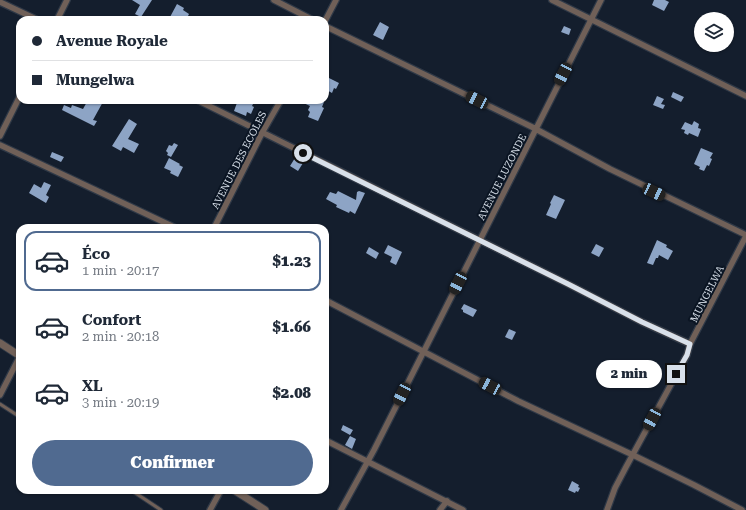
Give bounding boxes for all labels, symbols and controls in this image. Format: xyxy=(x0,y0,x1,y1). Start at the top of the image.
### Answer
map controls xyxy=(694,12,734,52)
button: layers xyxy=(694,12,734,52)
text: Avenue Royale xyxy=(56,32,168,50)
car xyxy=(552,61,574,87)
text: Mungelwa xyxy=(56,71,134,89)
car xyxy=(464,89,490,111)
street label: AVENUE DES ECOLES xyxy=(210,109,268,211)
street label: AVENUE LUZONDE xyxy=(476,132,528,222)
route start xyxy=(294,144,312,162)
car xyxy=(641,181,667,203)
icon: car xyxy=(34,243,70,279)
text: Éco xyxy=(82,245,110,263)
text: $1.23 xyxy=(272,252,311,270)
text: 1 min · 20:17 xyxy=(82,263,159,278)
street label: MUNGELWA xyxy=(688,264,726,324)
car xyxy=(447,270,469,296)
icon: car xyxy=(34,309,70,345)
text: Confort xyxy=(82,311,141,329)
text: $1.66 xyxy=(272,318,311,336)
text: 2 min · 20:18 xyxy=(82,329,159,344)
callout: 2 min xyxy=(596,360,662,388)
route end xyxy=(667,365,685,383)
text: 2 min xyxy=(611,366,647,381)
icon: car xyxy=(34,375,70,411)
car xyxy=(477,375,503,397)
text: XL xyxy=(82,377,103,395)
car xyxy=(391,381,413,407)
text: $2.08 xyxy=(272,384,311,402)
text: 3 min · 20:19 xyxy=(82,395,159,410)
car xyxy=(641,406,663,432)
button: Confirmer xyxy=(32,440,313,486)

